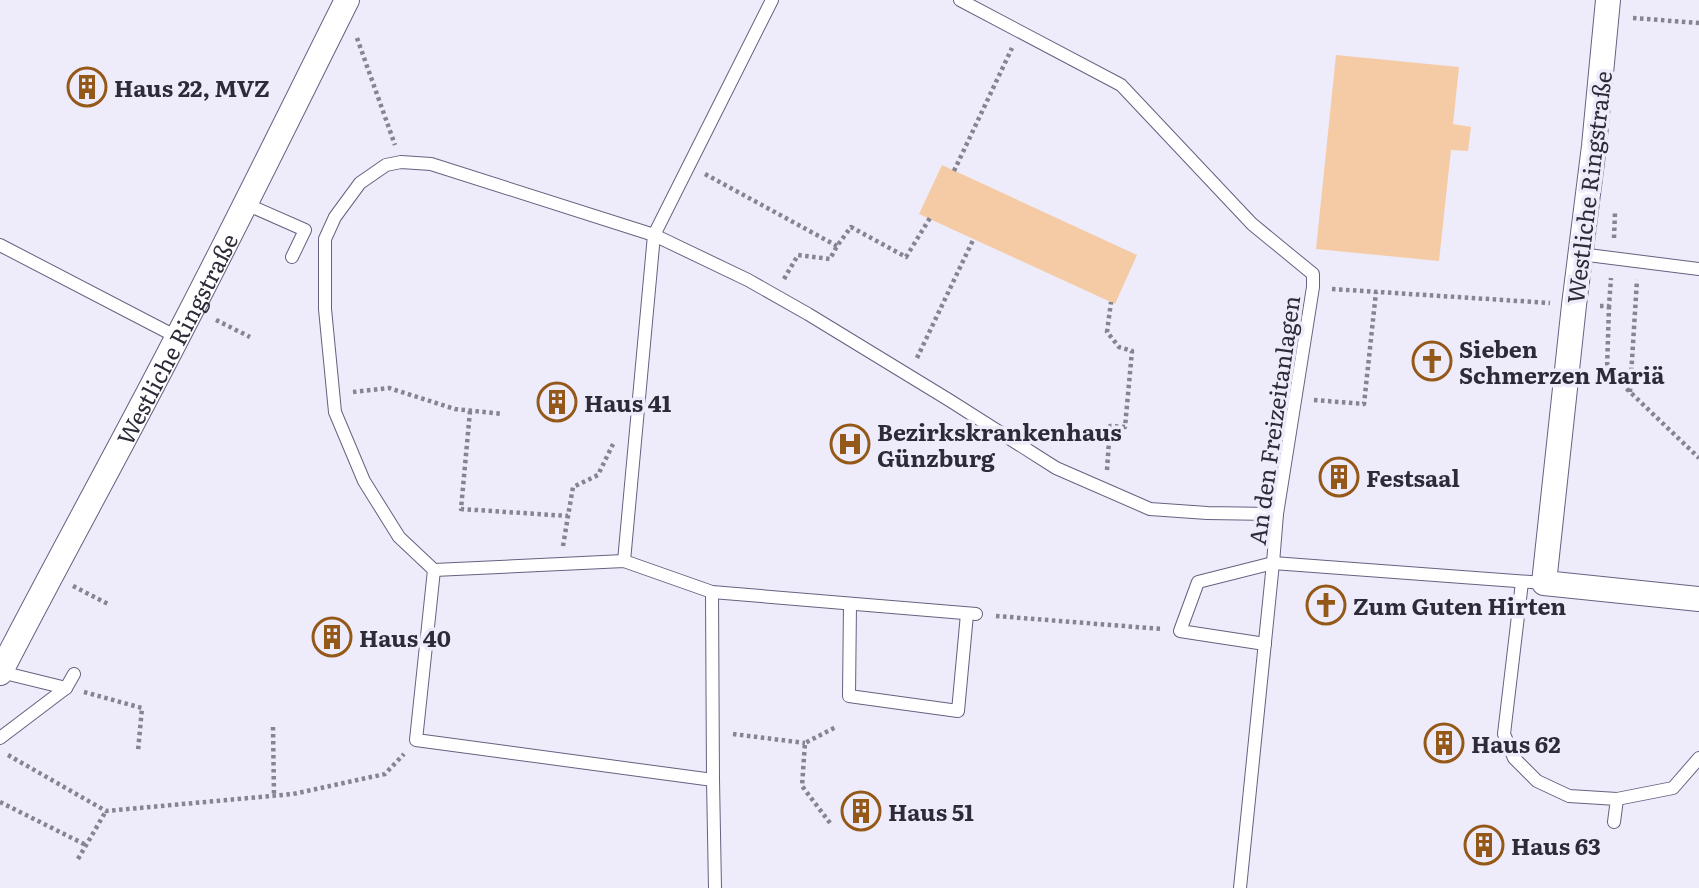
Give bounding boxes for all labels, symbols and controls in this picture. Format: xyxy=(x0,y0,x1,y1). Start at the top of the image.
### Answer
building icon: Haus 22, MVZ xyxy=(66,66,108,108)
street label: Westliche Ringstraße xyxy=(1557,69,1619,305)
place label: Haus 22, MVZ xyxy=(114,70,270,104)
street label: Westliche Ringstraße xyxy=(107,227,245,450)
street label: An den Freizeitanlagen xyxy=(1239,293,1307,547)
place label: Sieben Schmerzen Mariä xyxy=(1459,331,1665,391)
church icon: Sieben Schmerzen Mariä xyxy=(1411,340,1453,382)
building icon: Haus 41 xyxy=(536,381,578,423)
place label: Haus 41 xyxy=(584,385,672,419)
place label: Bezirkskrankenhaus Günzburg xyxy=(877,414,1122,474)
hospital icon: Bezirkskrankenhaus Günzburg xyxy=(829,423,871,465)
building icon: Festsaal xyxy=(1318,456,1360,498)
place label: Festsaal xyxy=(1366,460,1460,494)
church icon: Zum Guten Hirten xyxy=(1305,584,1347,626)
place label: Zum Guten Hirten xyxy=(1353,588,1566,622)
building icon: Haus 40 xyxy=(311,616,353,658)
place label: Haus 40 xyxy=(359,620,451,654)
building icon: Haus 62 xyxy=(1423,722,1465,764)
place label: Haus 62 xyxy=(1471,726,1561,760)
building icon: Haus 51 xyxy=(840,790,882,832)
place label: Haus 51 xyxy=(888,794,974,828)
building icon: Haus 63 xyxy=(1463,824,1505,866)
place label: Haus 63 xyxy=(1511,828,1601,862)

